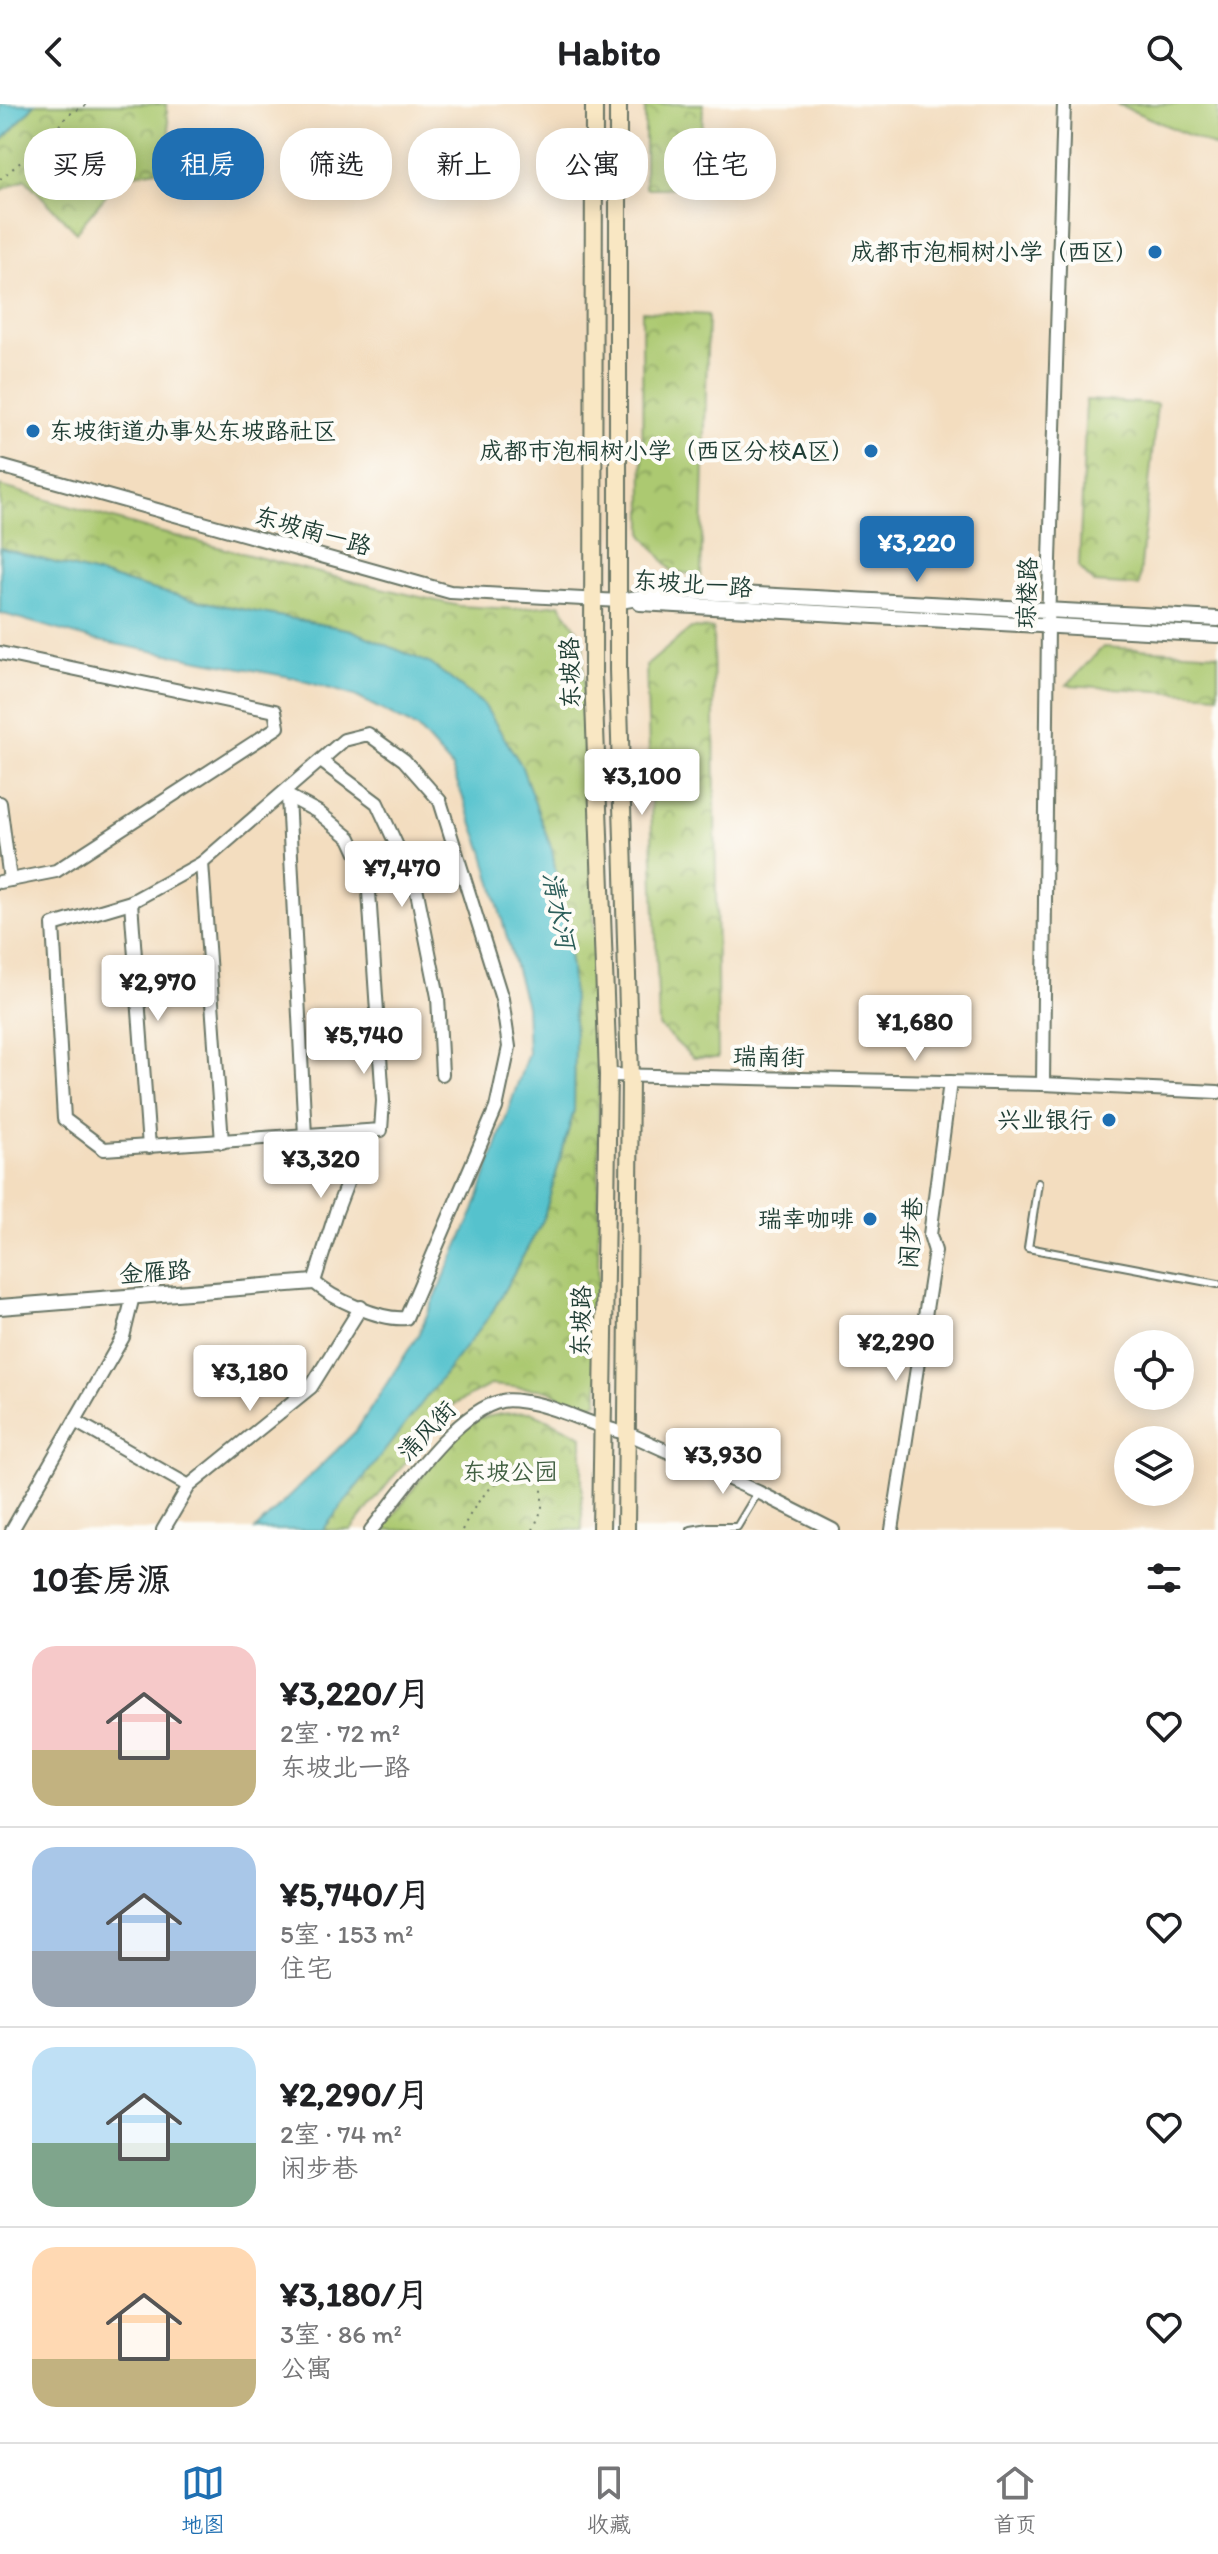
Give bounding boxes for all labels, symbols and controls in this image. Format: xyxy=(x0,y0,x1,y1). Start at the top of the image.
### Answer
icon: back xyxy=(32,30,76,74)
icon: search xyxy=(1142,30,1186,74)
text: Habito xyxy=(557,31,661,74)
chip: 买房 xyxy=(24,128,136,200)
chip: 租房 xyxy=(152,128,264,200)
chip: 筛选 xyxy=(280,128,392,200)
chip: 新上 xyxy=(408,128,520,200)
chip: 公寓 xyxy=(536,128,648,200)
chip: 住宅 xyxy=(664,128,776,200)
place label: 成都市泡桐树小学（西区） xyxy=(851,237,1139,266)
marker: 成都市泡桐树小学（西区） xyxy=(1146,243,1164,261)
place label: 东坡街道办事处东坡路社区 xyxy=(49,416,337,445)
marker: 东坡街道办事处东坡路社区 xyxy=(24,422,42,440)
place label: 成都市泡桐树小学（西区分校A区） xyxy=(480,436,855,465)
marker: 成都市泡桐树小学（西区分校A区） xyxy=(862,442,880,460)
street label: 东坡南一路 xyxy=(251,500,375,561)
pin: ¥3,220 xyxy=(852,516,982,584)
text: ¥3,220 xyxy=(878,526,956,558)
street label: 琼楼路 xyxy=(1011,556,1042,629)
street label: 东坡北一路 xyxy=(632,565,754,602)
street label: 东坡路 xyxy=(554,637,585,709)
pin: ¥3,100 xyxy=(577,749,707,817)
text: ¥3,100 xyxy=(603,759,682,791)
pin: ¥7,470 xyxy=(337,841,467,909)
text: ¥7,470 xyxy=(363,851,441,883)
water label: 清水河 xyxy=(536,869,583,955)
pin: ¥2,970 xyxy=(93,955,223,1023)
text: ¥2,970 xyxy=(120,965,196,997)
pin: ¥1,680 xyxy=(850,995,980,1063)
text: ¥1,680 xyxy=(877,1005,953,1037)
pin: ¥5,740 xyxy=(299,1008,429,1076)
text: ¥5,740 xyxy=(325,1018,403,1050)
street label: 瑞南街 xyxy=(733,1041,805,1072)
place label: 兴业银行 xyxy=(997,1105,1093,1134)
marker: 兴业银行 xyxy=(1100,1111,1118,1129)
pin: ¥3,320 xyxy=(256,1132,386,1200)
text: ¥3,320 xyxy=(282,1142,360,1174)
street label: 闲步巷 xyxy=(894,1196,927,1270)
place label: 瑞幸咖啡 xyxy=(758,1204,854,1233)
marker: 瑞幸咖啡 xyxy=(861,1210,879,1228)
street label: 金雁路 xyxy=(118,1255,192,1288)
street label: 东坡路 xyxy=(565,1285,596,1357)
pin: ¥2,290 xyxy=(831,1315,961,1383)
text: ¥2,290 xyxy=(857,1325,935,1357)
map controls xyxy=(1114,1330,1194,1506)
button: locate xyxy=(1114,1330,1194,1410)
pin: ¥3,180 xyxy=(185,1345,315,1413)
text: ¥3,180 xyxy=(211,1355,289,1387)
street label: 清风街 xyxy=(391,1394,462,1467)
button: layers xyxy=(1114,1426,1194,1506)
pin: ¥3,930 xyxy=(658,1428,788,1496)
text: ¥3,930 xyxy=(684,1438,762,1470)
park label: 东坡公园 xyxy=(462,1457,558,1486)
icon: filters xyxy=(1142,1556,1186,1600)
text: 10套房源 xyxy=(32,1559,171,1600)
text: ¥3,220/月 xyxy=(280,1673,431,1714)
icon: home xyxy=(96,1678,192,1774)
icon: heart xyxy=(1142,1704,1186,1748)
text: 2室 · 72 m² xyxy=(280,1717,400,1749)
text: 东坡北一路 xyxy=(280,1751,410,1783)
text: ¥5,740/月 xyxy=(280,1874,432,1915)
icon: home xyxy=(96,1879,192,1975)
icon: heart xyxy=(1142,1905,1186,1949)
text: 5室 · 153 m² xyxy=(280,1918,413,1950)
text: 住宅 xyxy=(280,1952,332,1984)
text: ¥2,290/月 xyxy=(280,2074,430,2115)
icon: home xyxy=(96,2079,192,2175)
icon: heart xyxy=(1142,2105,1186,2149)
text: 2室 · 74 m² xyxy=(280,2118,402,2150)
text: 闲步巷 xyxy=(280,2152,358,2184)
text: ¥3,180/月 xyxy=(280,2274,429,2315)
icon: home xyxy=(96,2279,192,2375)
icon: heart xyxy=(1142,2305,1186,2349)
text: 3室 · 86 m² xyxy=(280,2318,402,2350)
text: 公寓 xyxy=(280,2352,332,2384)
tab: 地图 xyxy=(181,2461,225,2538)
tab: 收藏 xyxy=(587,2461,631,2538)
tab: 首页 xyxy=(993,2461,1037,2538)

